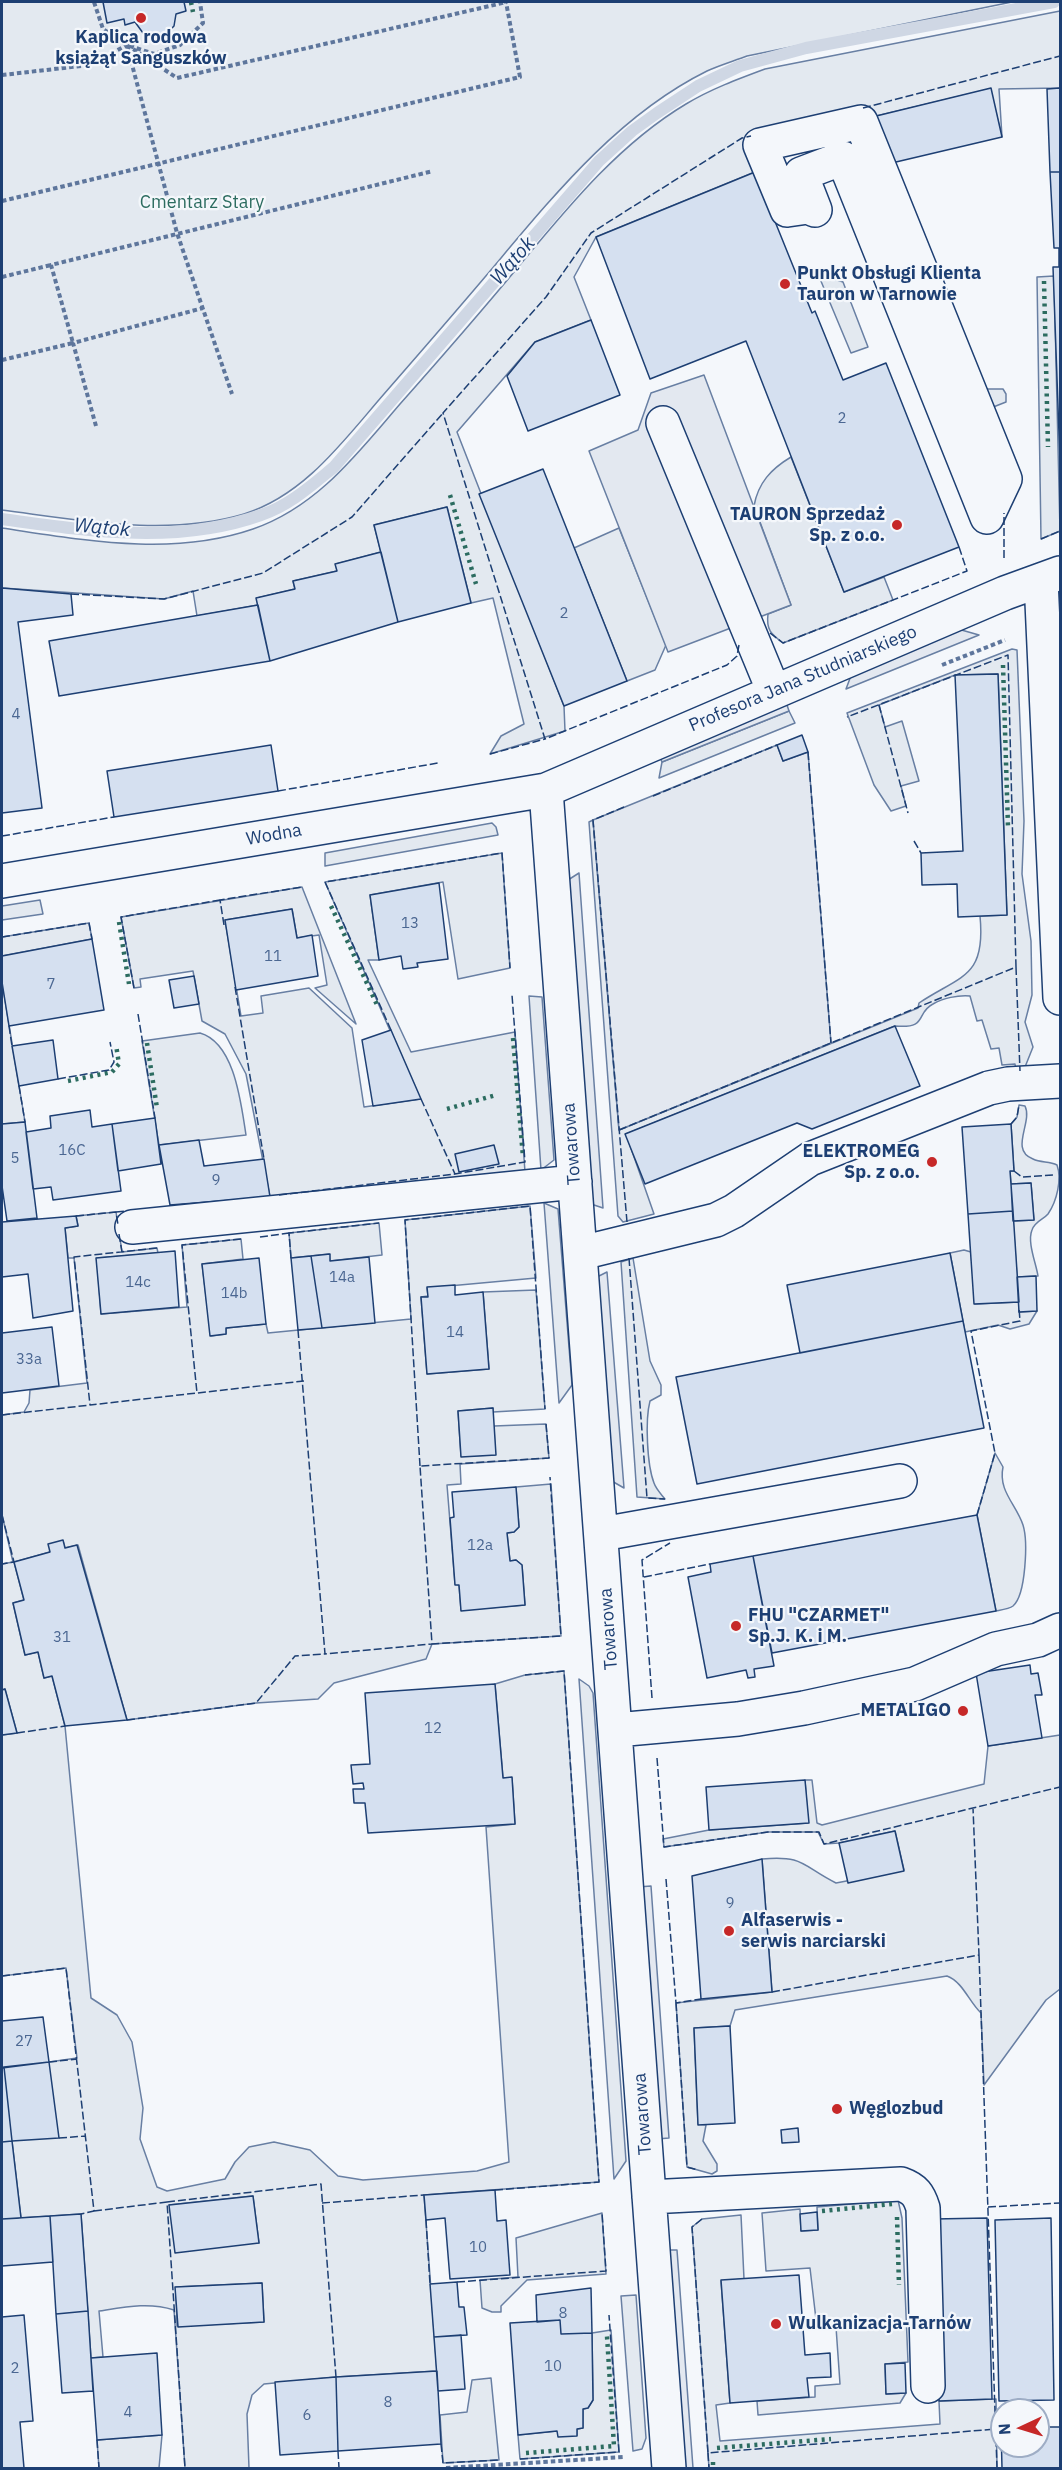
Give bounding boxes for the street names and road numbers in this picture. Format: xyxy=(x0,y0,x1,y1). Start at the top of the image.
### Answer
street label: Profesora Jana Studniarskiego xyxy=(686,621,920,737)
street label: Wodna xyxy=(244,819,304,851)
street label: Towarowa xyxy=(558,1102,586,1186)
street label: Towarowa xyxy=(595,1587,623,1671)
street label: Towarowa xyxy=(629,2072,657,2156)

